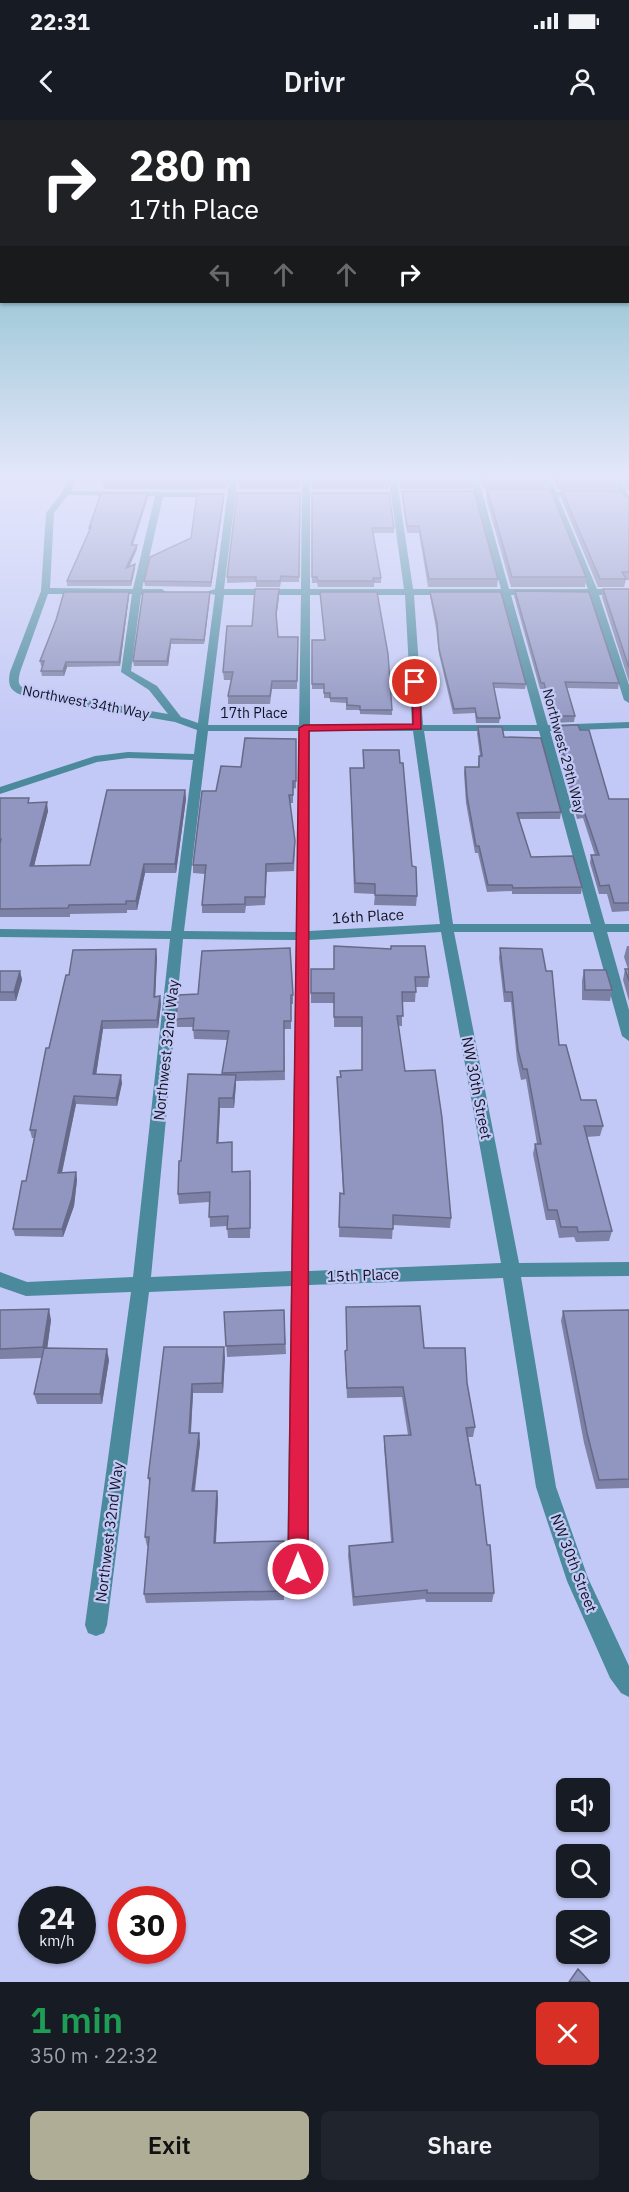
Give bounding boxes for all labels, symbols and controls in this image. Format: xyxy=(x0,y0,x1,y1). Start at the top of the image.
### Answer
text: 22:31 xyxy=(30,7,90,36)
text: Drivr xyxy=(284,64,345,99)
icon: back xyxy=(30,65,63,98)
icon: person xyxy=(566,65,599,98)
text: 280 m xyxy=(129,138,252,193)
icon: right xyxy=(30,144,108,222)
text: 17th Place xyxy=(129,191,259,226)
icon: left xyxy=(204,258,237,291)
icon: ahead xyxy=(267,258,300,291)
icon: ahead xyxy=(330,258,363,291)
icon: right xyxy=(393,258,426,291)
pin xyxy=(389,656,440,707)
icon: arrive xyxy=(398,665,431,698)
street label: Northwest 34th Way xyxy=(21,681,151,723)
street label: Northwest 29th Way xyxy=(539,686,589,816)
street label: 17th Place xyxy=(220,704,288,722)
street label: 16th Place xyxy=(331,905,405,927)
street label: Northwest 32nd Way xyxy=(149,978,183,1121)
street label: NW 30th Street xyxy=(458,1035,496,1141)
street label: 15th Place xyxy=(327,1264,399,1286)
street label: Northwest 32nd Way xyxy=(91,1460,127,1603)
street label: NW 30th Street xyxy=(546,1511,602,1615)
position arrow xyxy=(266,1537,330,1601)
map controls xyxy=(556,1778,610,1964)
button: sound xyxy=(556,1778,610,1832)
button: search xyxy=(556,1844,610,1898)
speed limit sign: 30 xyxy=(108,1886,186,1964)
text: 24 xyxy=(39,1898,75,1937)
button: layers xyxy=(556,1910,610,1964)
text: km/h xyxy=(39,1931,75,1950)
text: 1 min xyxy=(30,1996,123,2043)
button: close xyxy=(536,2002,599,2065)
text: 350 m · 22:32 xyxy=(30,2042,158,2069)
button: Exit xyxy=(30,2111,309,2180)
button: Share xyxy=(321,2111,599,2180)

